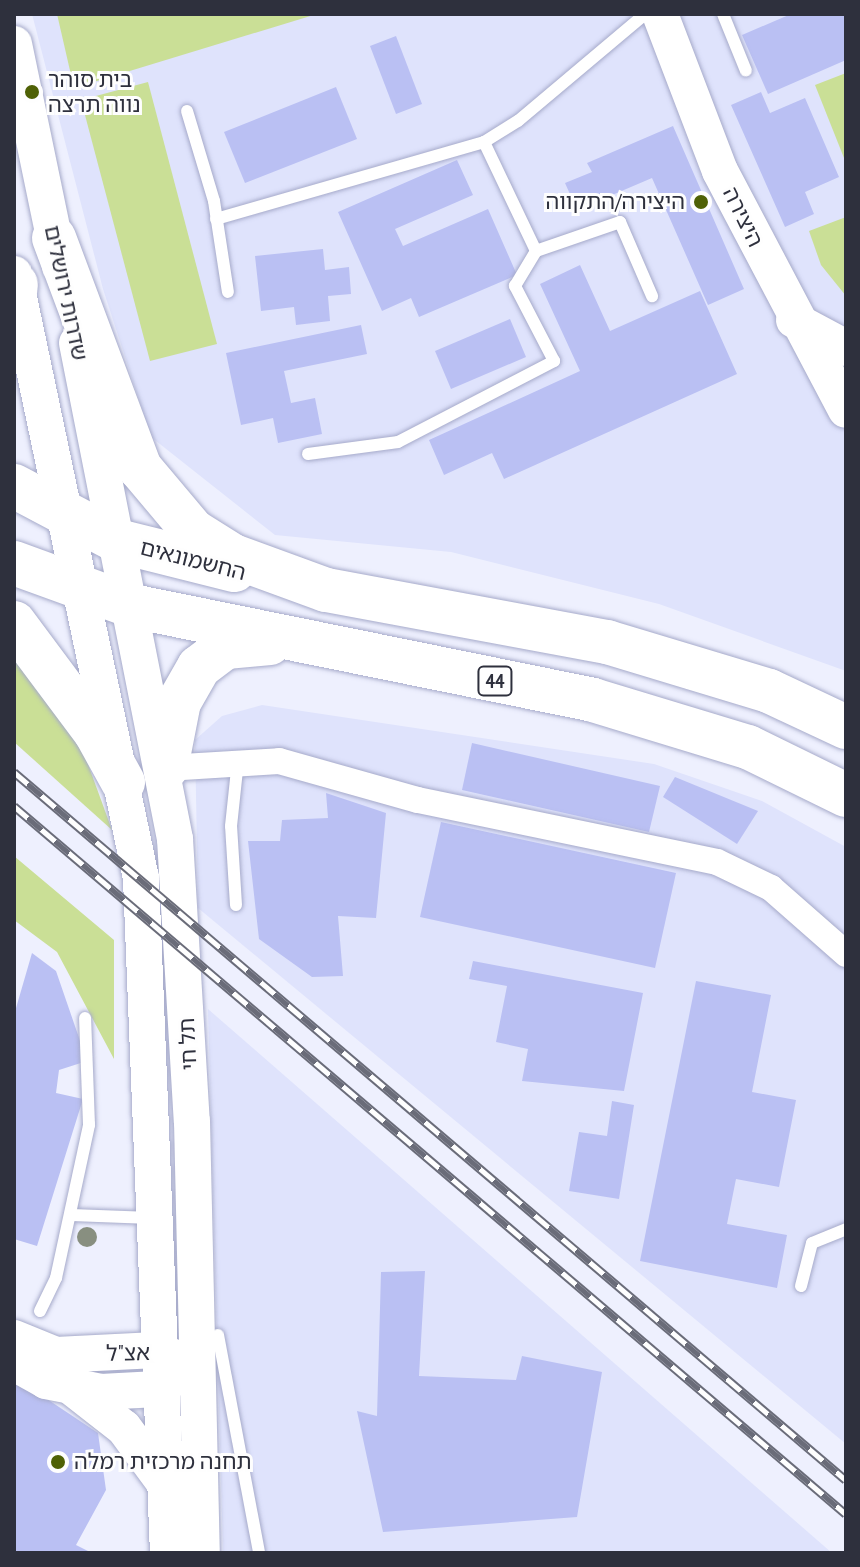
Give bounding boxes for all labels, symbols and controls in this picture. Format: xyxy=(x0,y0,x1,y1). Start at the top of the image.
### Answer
place label: בית סוהר נווה תרצה xyxy=(48,66,141,118)
marker: בית סוהר נווה תרצה xyxy=(23,83,41,101)
street label: היצירה xyxy=(717,183,769,251)
place label: היצירה/התקווה xyxy=(545,189,685,215)
marker: היצירה/התקווה xyxy=(692,193,710,211)
street label: שדרות ירושלים xyxy=(39,223,93,363)
street label: החשמונאים xyxy=(137,534,249,586)
road number: 44 xyxy=(477,665,513,697)
street label: תל חי xyxy=(173,1017,203,1071)
street label: אצ"ל xyxy=(106,1339,150,1367)
place label: תחנה מרכזית רמלה xyxy=(74,1449,252,1475)
marker: תחנה מרכזית רמלה xyxy=(49,1453,67,1471)

